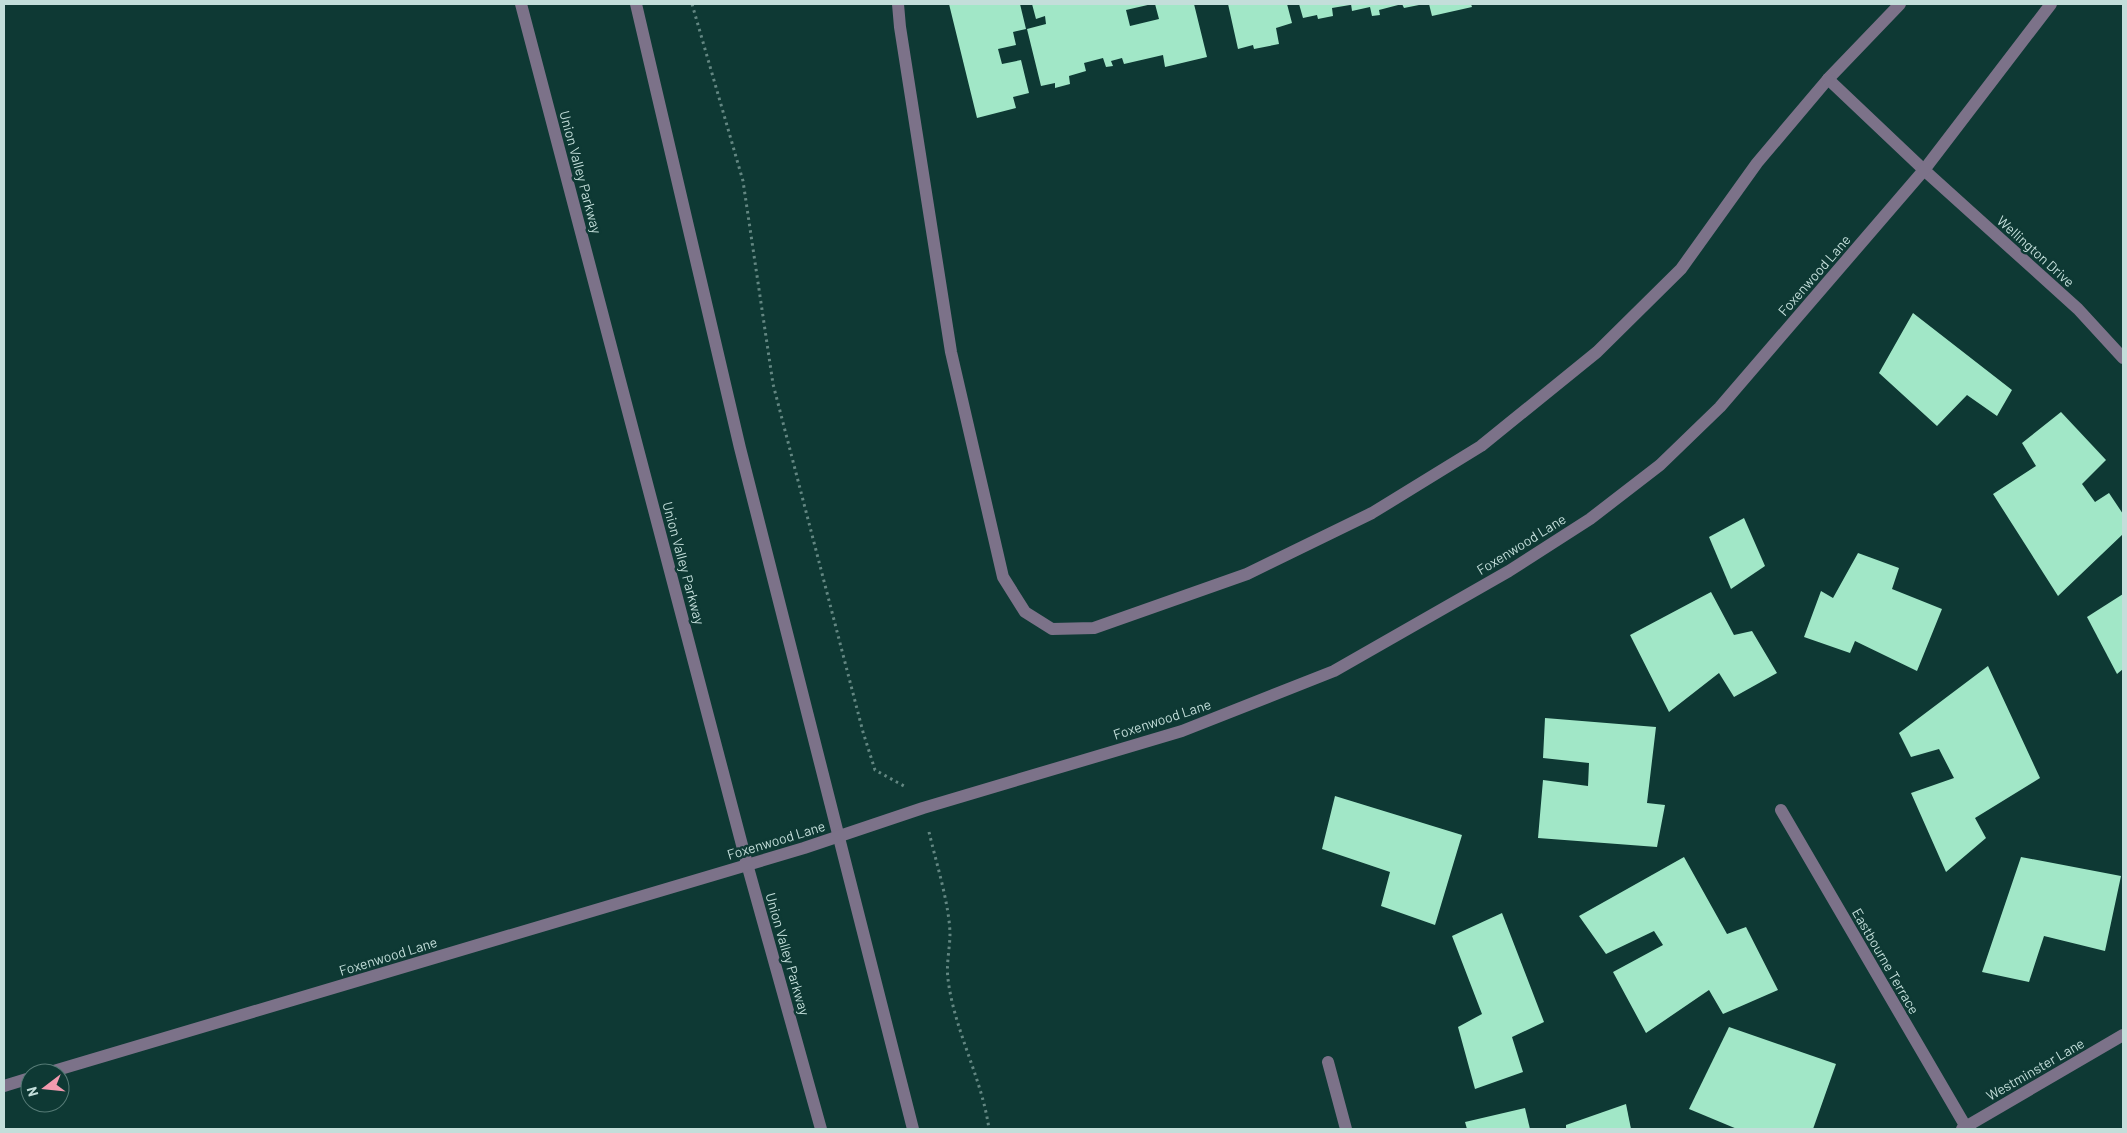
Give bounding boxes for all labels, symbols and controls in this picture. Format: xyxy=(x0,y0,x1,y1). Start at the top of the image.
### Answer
street label: Union Valley Parkway xyxy=(556,109,606,236)
street label: Wellington Drive xyxy=(1994,212,2078,290)
street label: Foxenwood Lane xyxy=(1774,231,1854,319)
street label: Union Valley Parkway xyxy=(659,500,709,627)
street label: Foxenwood Lane xyxy=(1473,510,1569,578)
street label: Foxenwood Lane xyxy=(1111,695,1213,743)
street label: Foxenwood Lane xyxy=(725,817,827,863)
street label: Union Valley Parkway xyxy=(762,891,814,1018)
street label: Eastbourne Terrace xyxy=(1849,905,1923,1017)
street label: Foxenwood Lane xyxy=(337,933,439,979)
street label: Westminster Lane xyxy=(1983,1034,2087,1104)
north arrow xyxy=(20,1063,70,1113)
text: N xyxy=(23,1085,41,1099)

